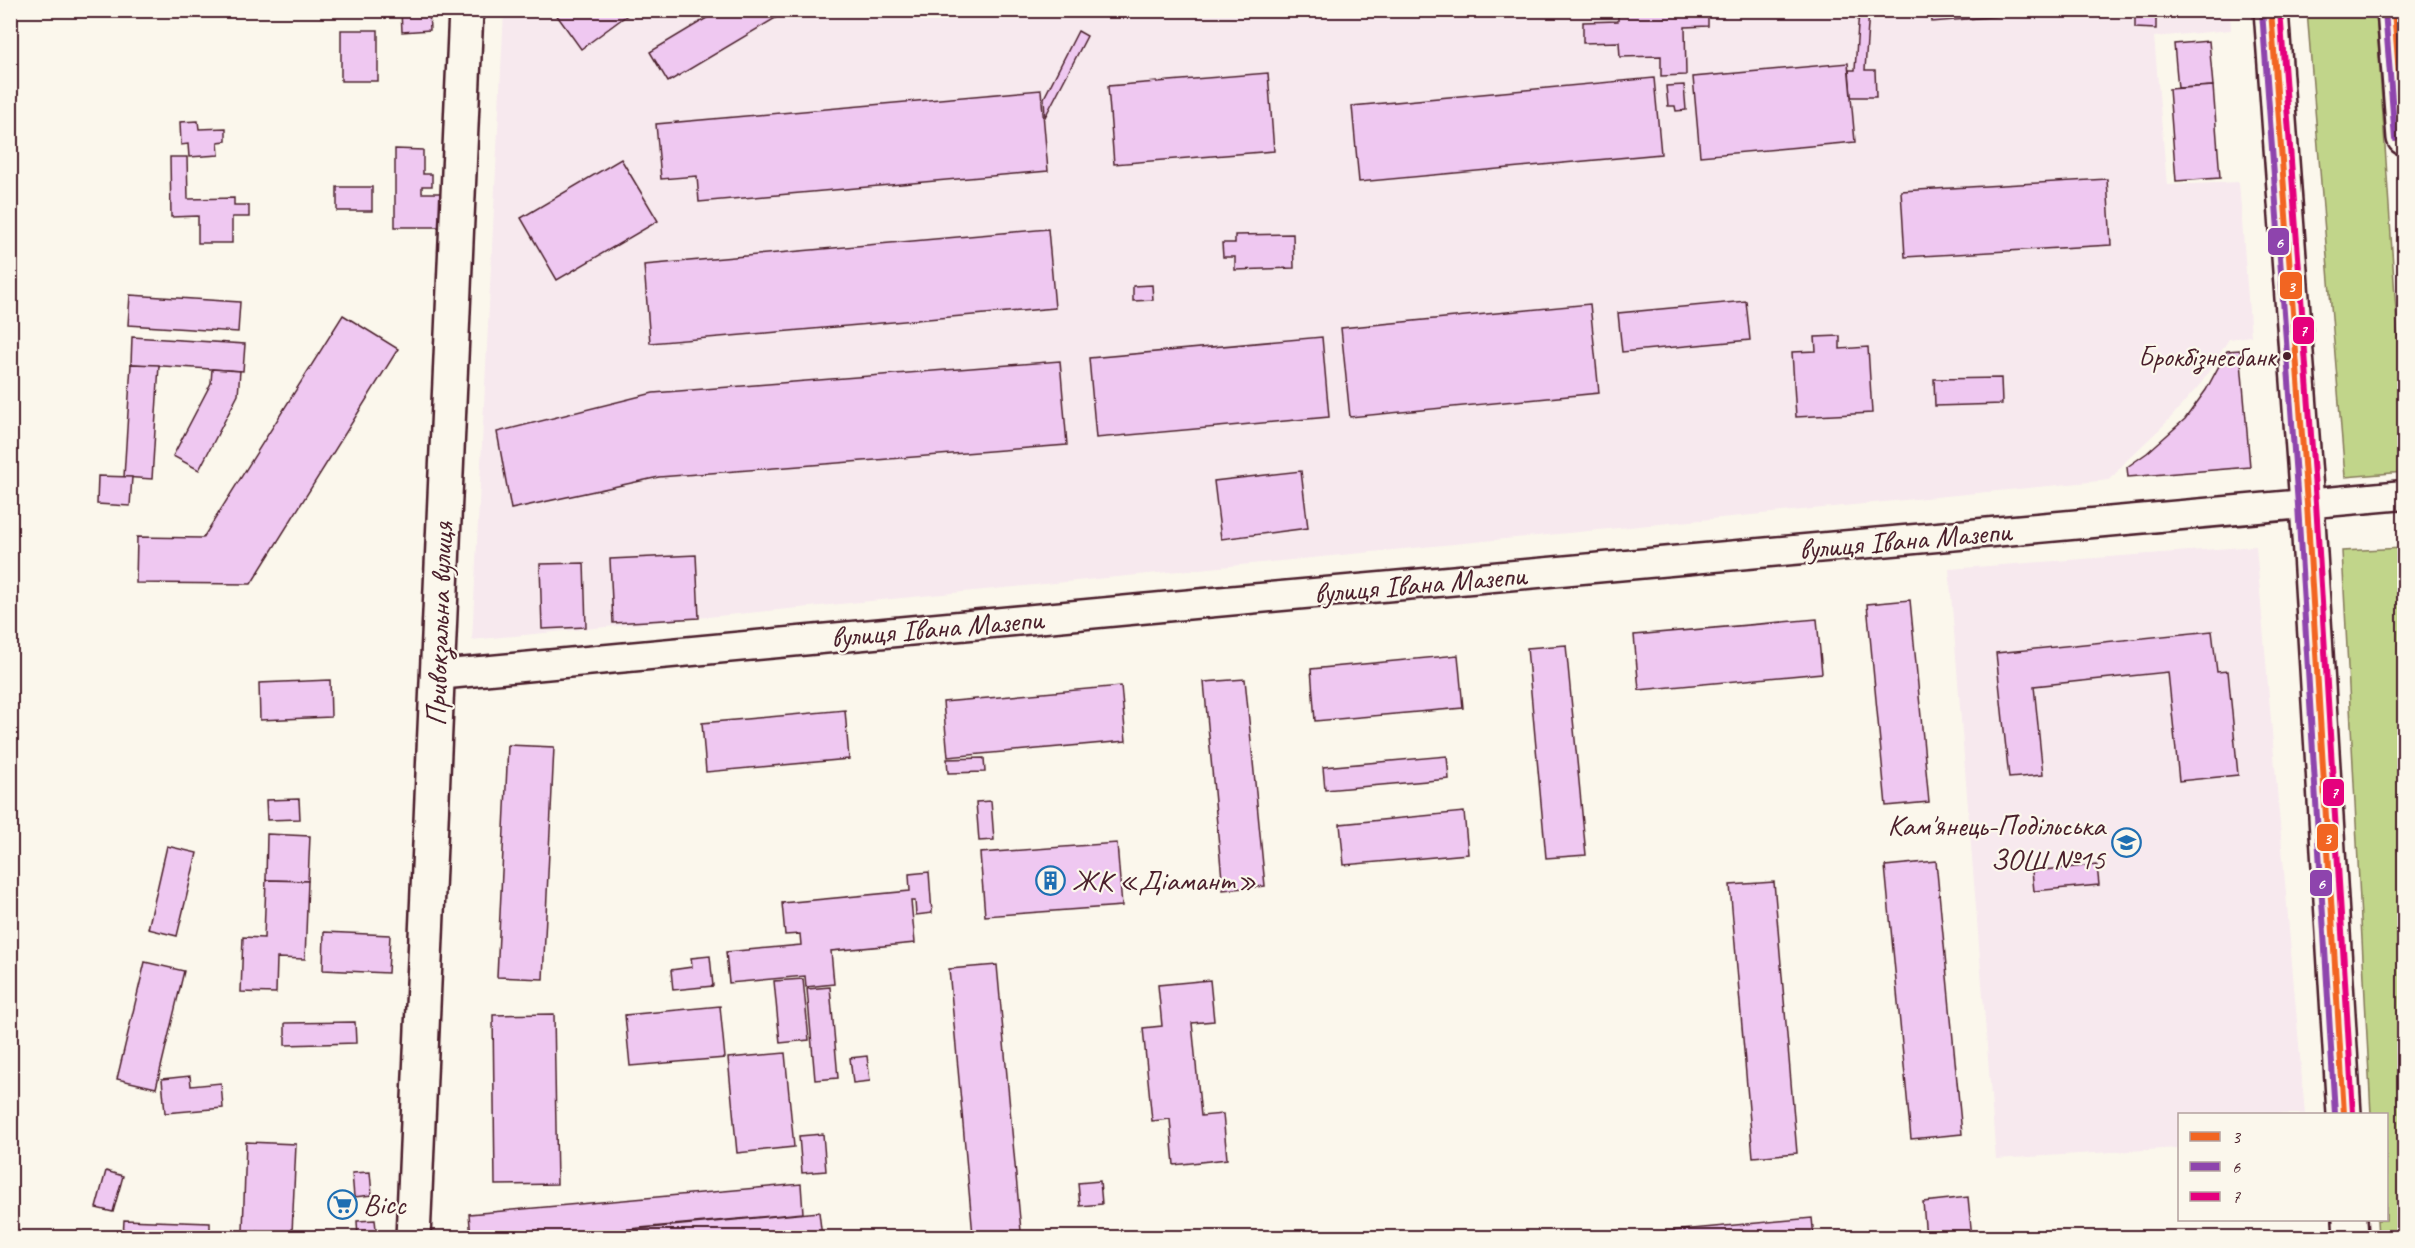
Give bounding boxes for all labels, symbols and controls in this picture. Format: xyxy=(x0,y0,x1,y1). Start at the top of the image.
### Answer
line badge: 6 xyxy=(2267,227,2290,256)
text: 6 xyxy=(2275,233,2284,253)
line badge: 3 xyxy=(2279,271,2303,300)
text: 3 xyxy=(2287,277,2296,297)
line badge: 7 xyxy=(2292,316,2315,345)
text: 7 xyxy=(2299,321,2308,341)
place label: Брокбізнесбанк xyxy=(2138,339,2278,375)
marker: Брокбізнесбанк xyxy=(2281,350,2293,362)
street label: вулиця Івана Мазепи xyxy=(1797,512,2014,568)
street label: Привокзальна вулиця xyxy=(416,520,462,727)
street label: вулиця Івана Мазепи xyxy=(1312,556,1529,612)
street label: вулиця Івана Мазепи xyxy=(829,600,1046,656)
line badge: 7 xyxy=(2322,778,2345,807)
text: 7 xyxy=(2330,783,2339,803)
place label: Кам'янець-Подільська ЗОШ №15 xyxy=(1887,806,2107,878)
line badge: 3 xyxy=(2316,823,2339,852)
school or university icon: Кам'янець-Подільська ЗОШ №15 xyxy=(2110,826,2142,858)
text: 3 xyxy=(2323,829,2332,849)
place label: ЖК «Діамант» xyxy=(1072,861,1256,899)
building icon: ЖК «Діамант» xyxy=(1035,864,1067,896)
line badge: 6 xyxy=(2309,869,2333,897)
text: 6 xyxy=(2317,874,2326,894)
legend xyxy=(2178,1113,2388,1221)
text: 3 xyxy=(2232,1126,2242,1148)
text: 6 xyxy=(2232,1156,2241,1178)
place label: Вісс xyxy=(363,1185,407,1223)
text: 7 xyxy=(2232,1186,2241,1208)
supermarket icon: Вісс xyxy=(326,1188,358,1220)

